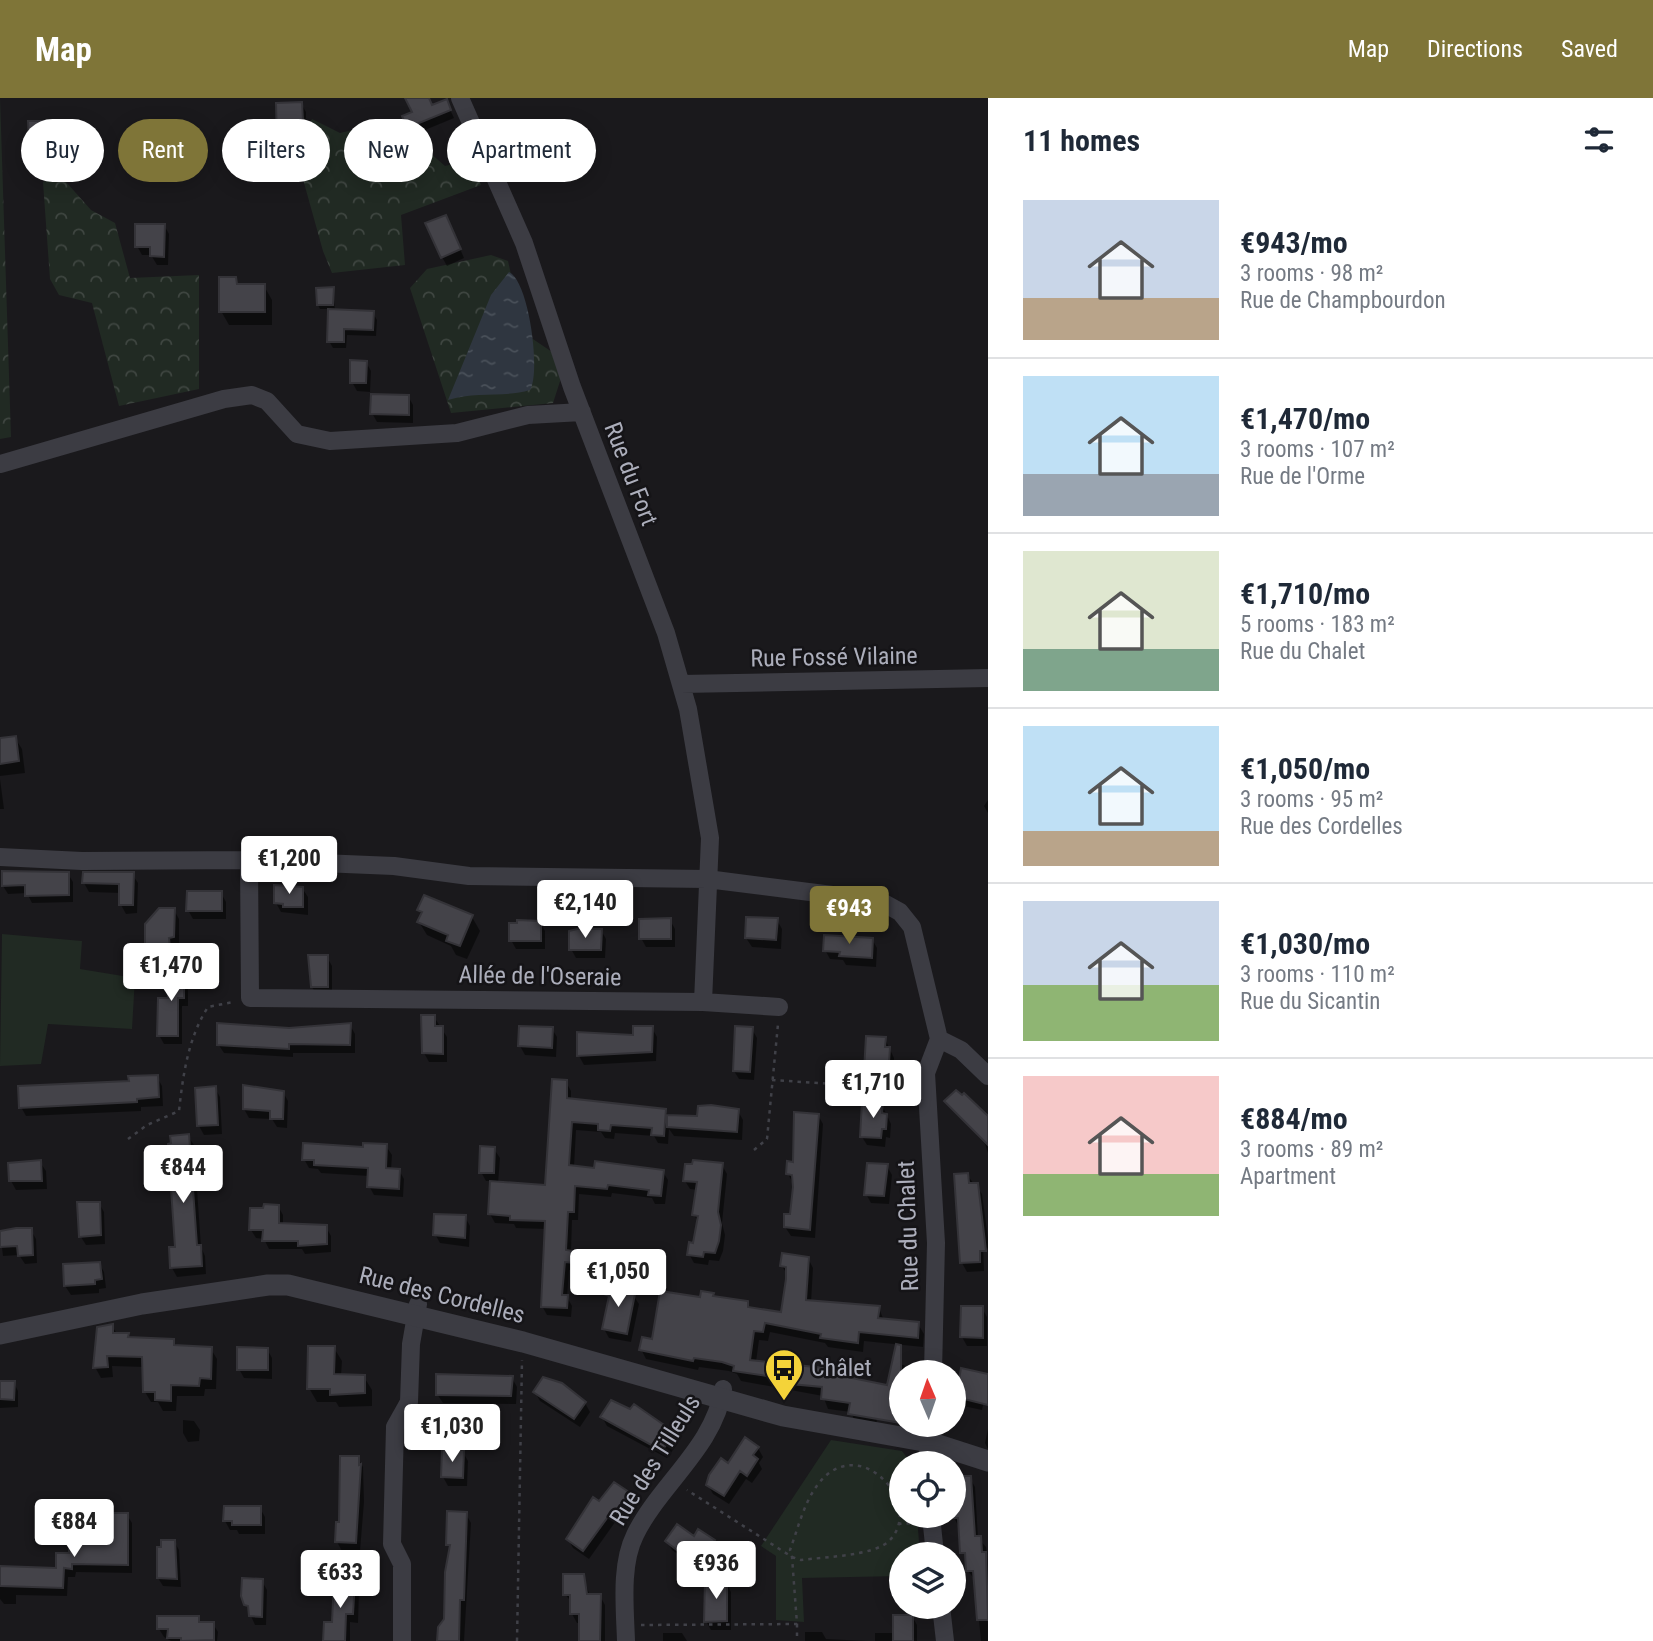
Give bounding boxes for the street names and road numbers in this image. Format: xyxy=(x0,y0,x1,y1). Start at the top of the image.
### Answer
street label: Rue du Fort xyxy=(598,418,664,530)
street label: Rue Fossé Vilaine xyxy=(750,642,918,672)
street label: Allée de l'Oseraie xyxy=(458,961,622,991)
street label: Rue du Chalet xyxy=(892,1160,924,1292)
street label: Rue des Cordelles xyxy=(356,1261,528,1329)
street label: Rue des Tilleuls xyxy=(604,1390,706,1530)

